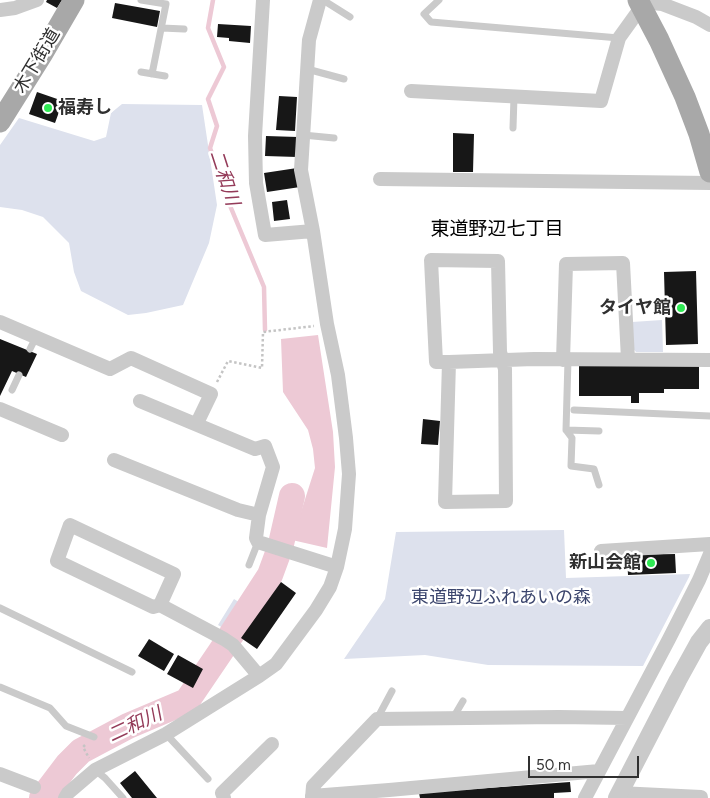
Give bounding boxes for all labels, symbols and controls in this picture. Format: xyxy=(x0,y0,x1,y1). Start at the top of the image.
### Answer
street label: 木下街道 xyxy=(9,25,65,97)
place label: 福寿し xyxy=(58,97,112,119)
marker: 福寿し xyxy=(42,102,54,114)
water label: 二和川 xyxy=(204,147,244,209)
district label: 東道野辺七丁目 xyxy=(431,218,563,240)
place label: タイヤ館 xyxy=(599,297,671,319)
marker: タイヤ館 xyxy=(675,302,687,314)
place label: 新山会館 xyxy=(569,552,641,574)
marker: 新山会館 xyxy=(645,557,657,569)
park label: 東道野辺ふれあいの森 xyxy=(411,587,591,609)
water label: 二和川 xyxy=(104,703,166,747)
scale bar xyxy=(530,746,641,778)
text: 50 m xyxy=(536,756,571,774)

